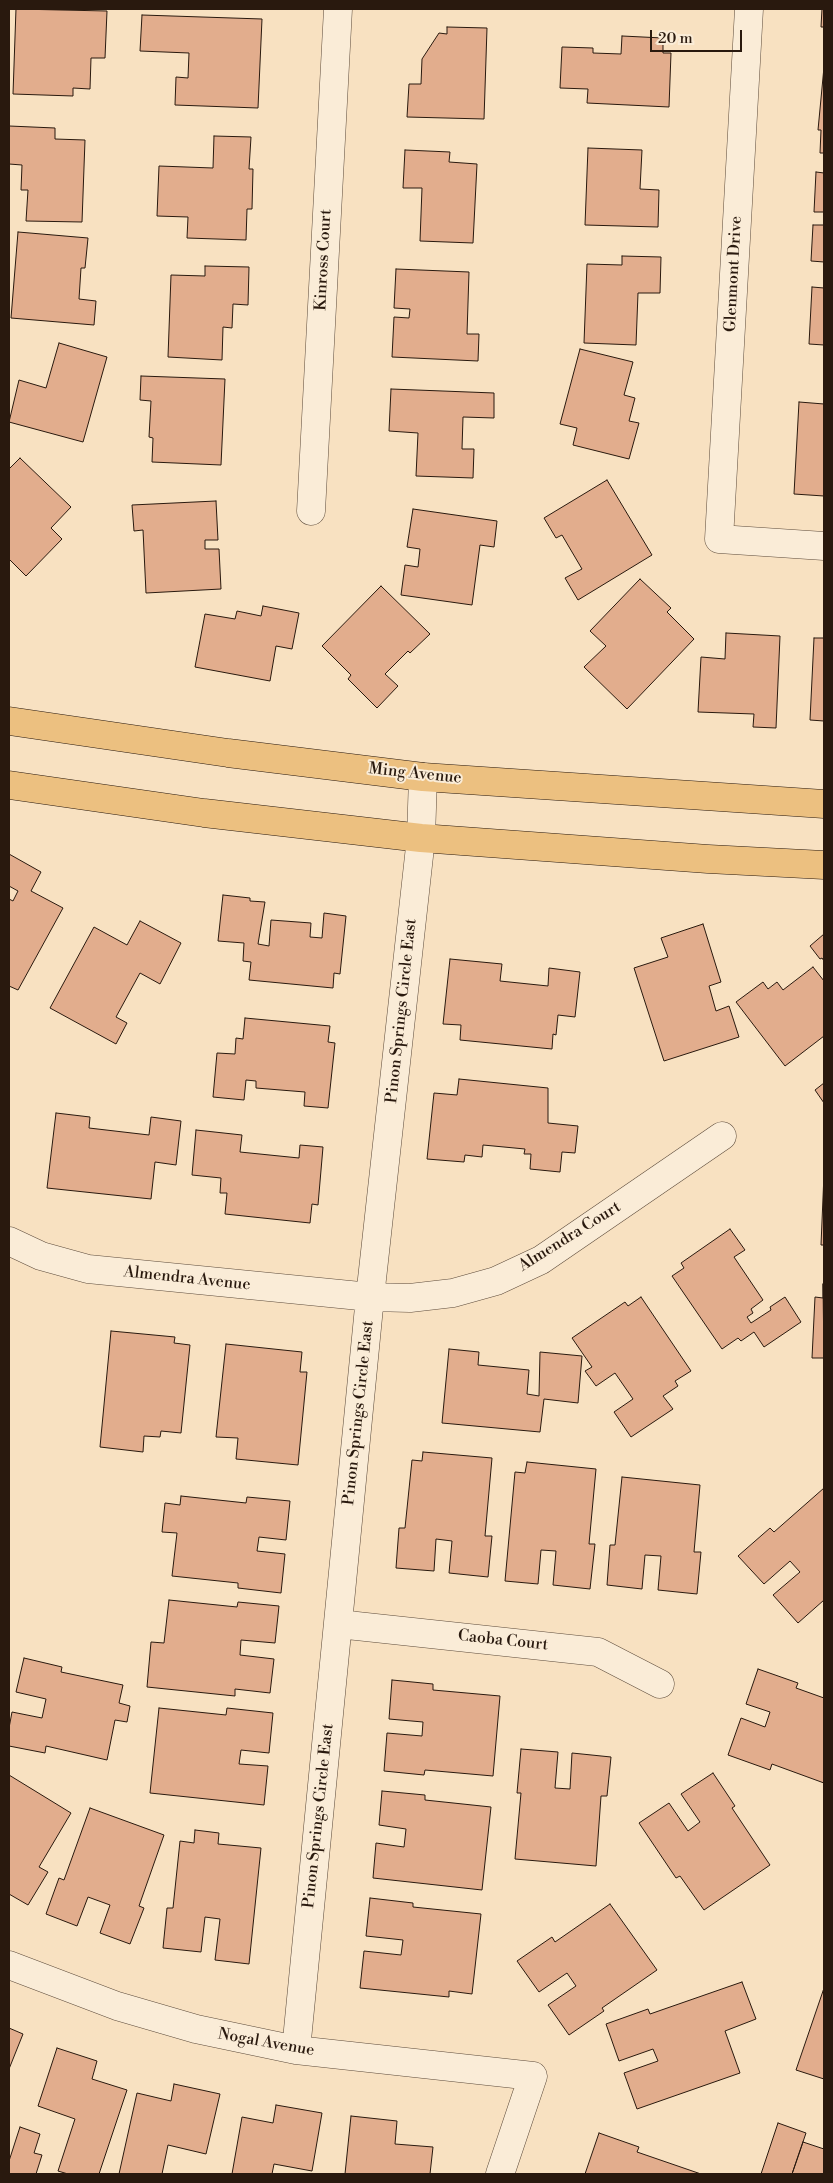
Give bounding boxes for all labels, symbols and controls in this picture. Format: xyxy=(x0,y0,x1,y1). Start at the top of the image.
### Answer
scale bar xyxy=(653,20,746,52)
text: 20 m xyxy=(658,29,693,48)
street label: Kinross Court xyxy=(312,209,336,311)
street label: Glenmont Drive xyxy=(721,215,747,333)
street label: Ming Avenue xyxy=(368,760,462,788)
street label: Pinon Springs Circle East xyxy=(383,918,421,1104)
street label: Almendra Court xyxy=(515,1198,625,1276)
street label: Almendra Avenue xyxy=(123,1263,251,1295)
street label: Pinon Springs Circle East xyxy=(340,1320,378,1506)
street label: Caoba Court xyxy=(457,1627,549,1655)
street label: Pinon Springs Circle East xyxy=(300,1723,338,1909)
street label: Nogal Avenue xyxy=(216,2025,316,2061)

